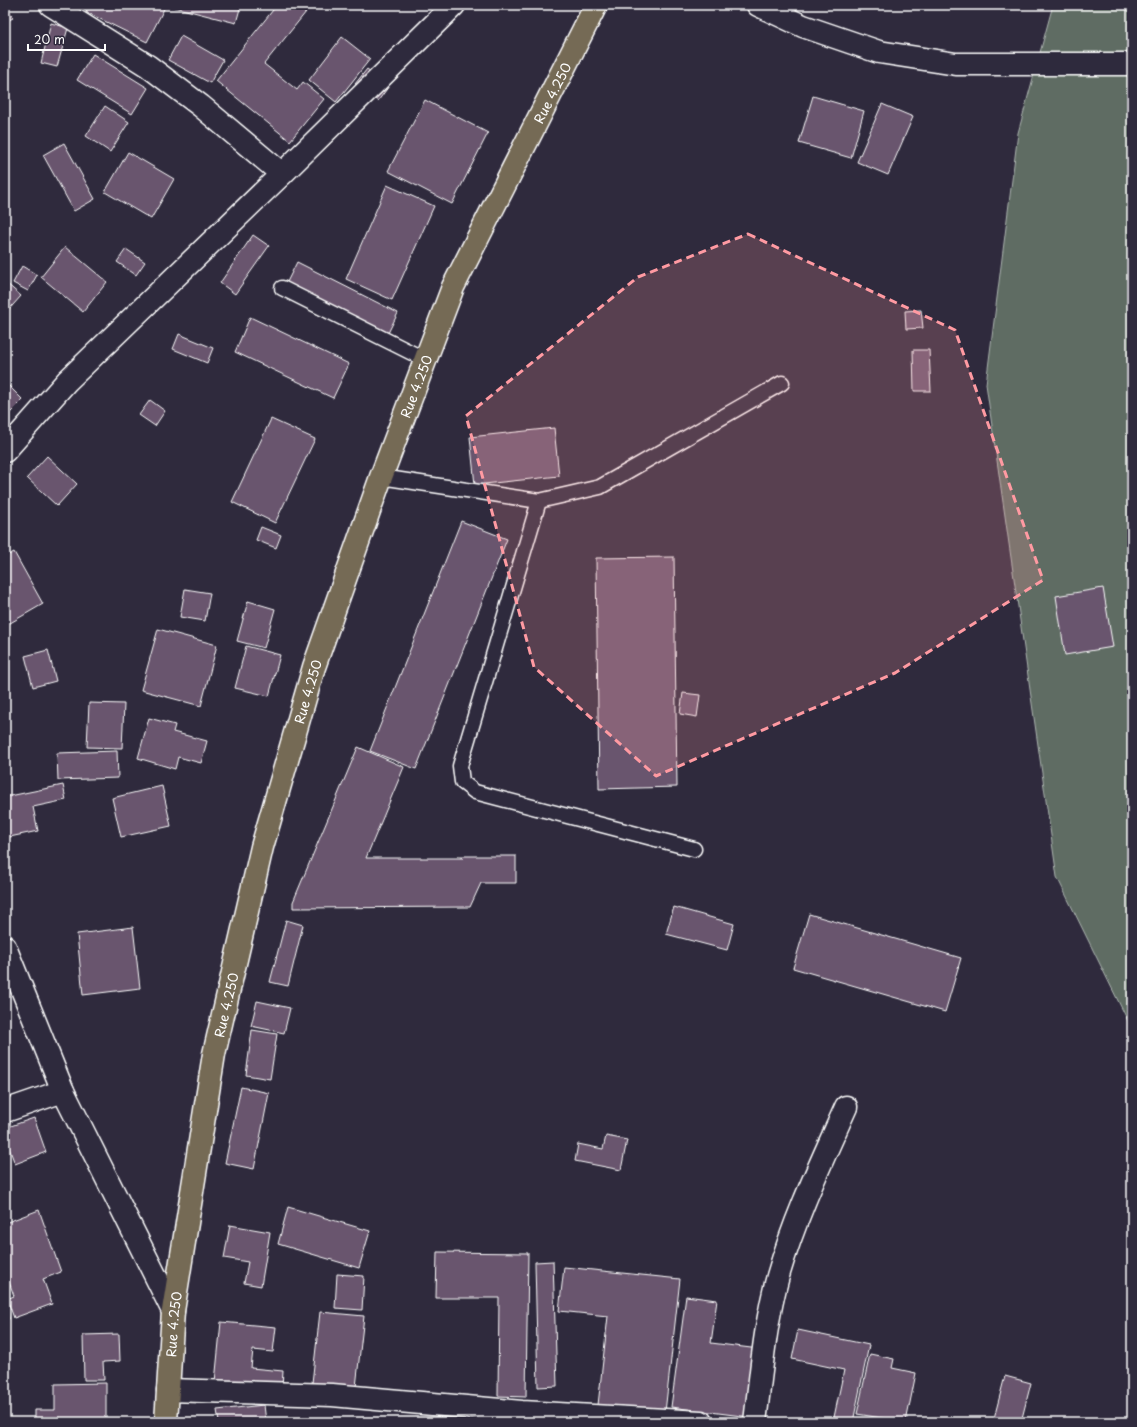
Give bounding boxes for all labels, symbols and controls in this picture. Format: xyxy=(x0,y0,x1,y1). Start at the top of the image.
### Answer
scale bar xyxy=(28,26,105,52)
text: 20 m xyxy=(34,30,65,48)
street label: Rue 4.250 xyxy=(528,59,575,126)
street label: Rue 4.250 xyxy=(395,352,436,420)
street label: Rue 4.250 xyxy=(289,657,325,726)
street label: Rue 4.250 xyxy=(209,971,242,1039)
street label: Rue 4.250 xyxy=(161,1290,185,1358)

